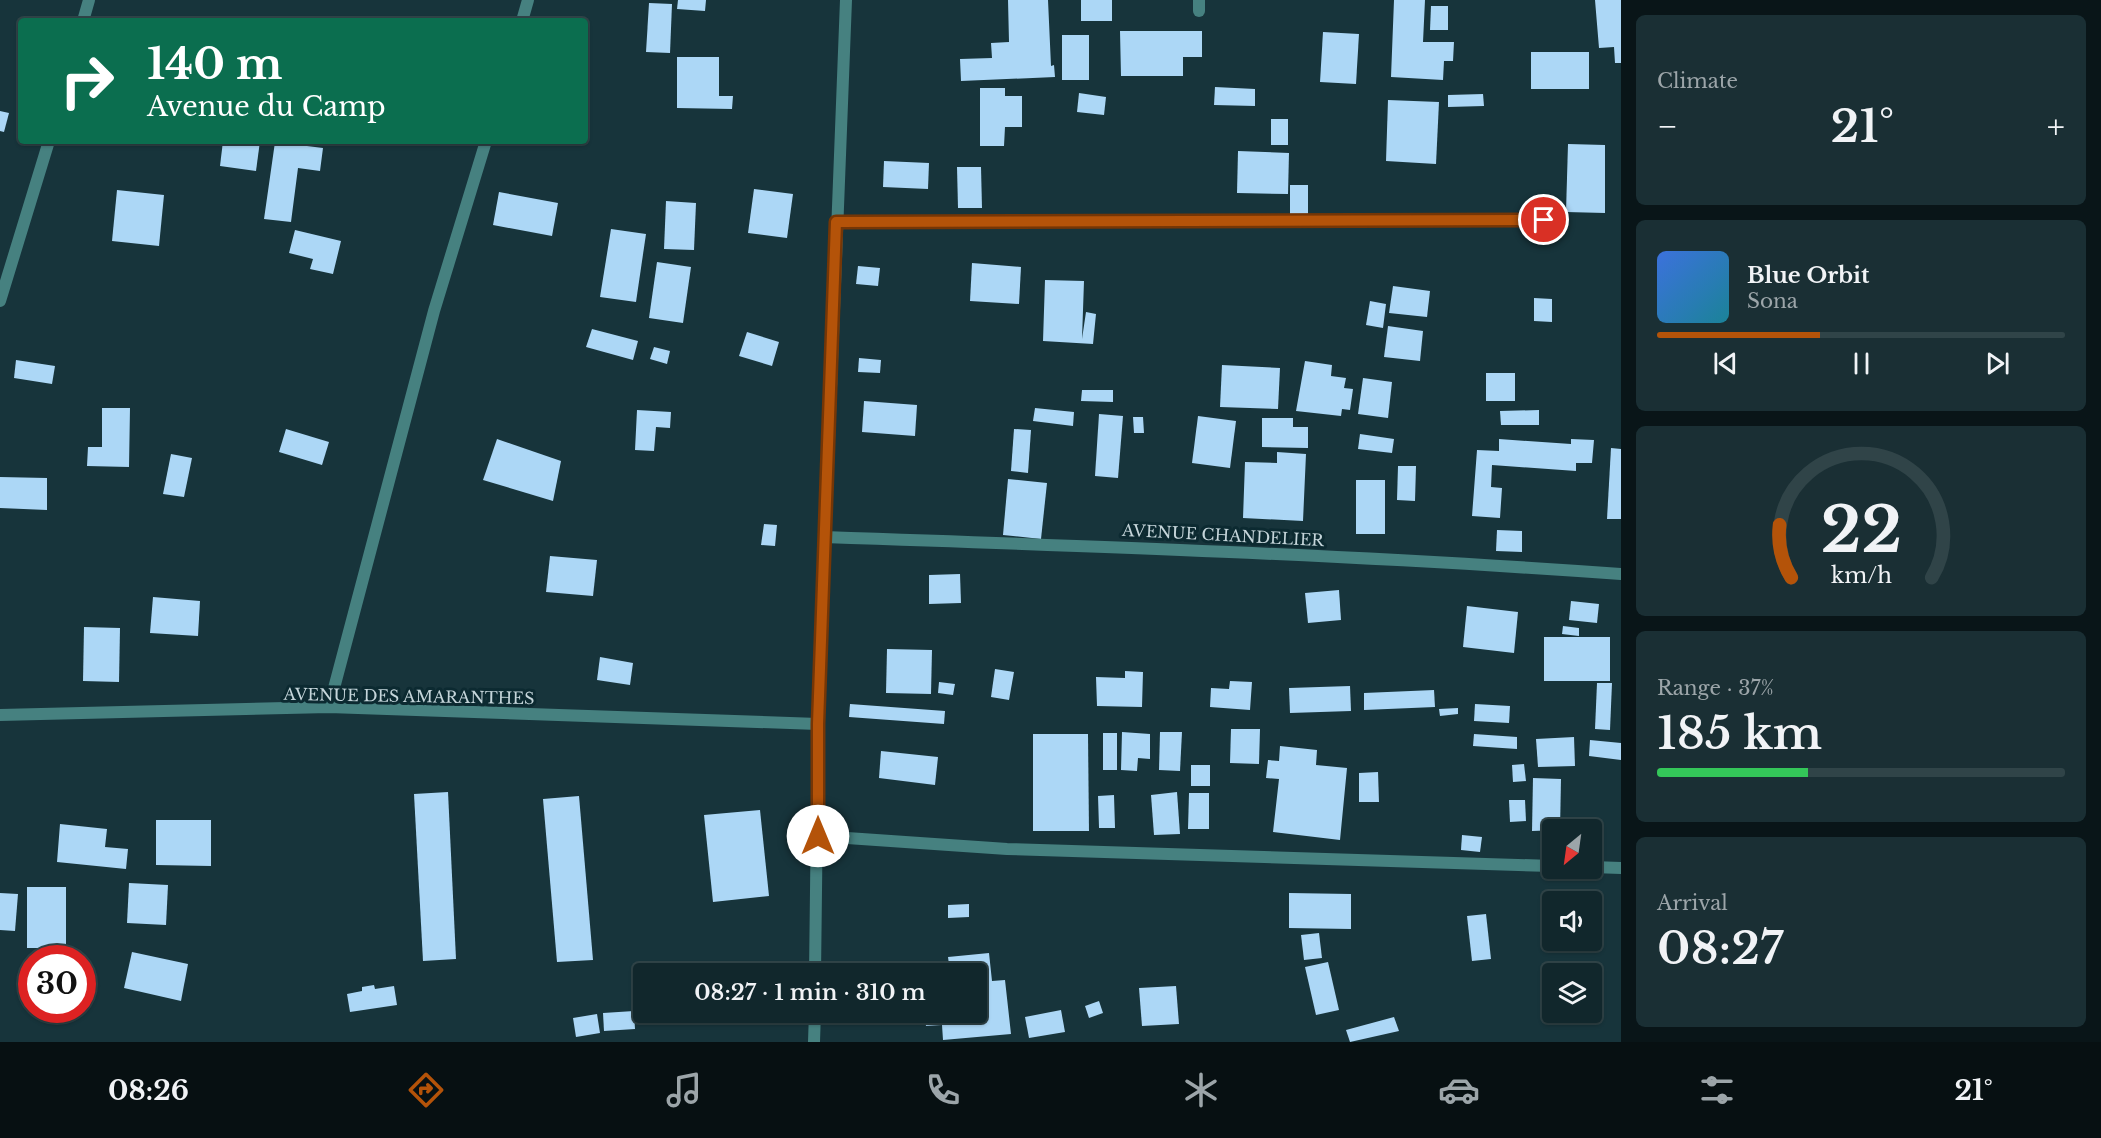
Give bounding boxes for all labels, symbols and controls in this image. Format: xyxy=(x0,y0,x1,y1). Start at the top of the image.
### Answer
text: 140 m xyxy=(147,38,283,90)
icon: right xyxy=(48,42,126,120)
text: Climate xyxy=(1657,69,1738,93)
text: Avenue du Camp xyxy=(147,90,386,123)
text: 21° xyxy=(1831,98,1894,154)
text: − xyxy=(1657,106,1678,147)
text: + xyxy=(2047,106,2065,147)
pin xyxy=(1518,194,1569,245)
icon: arrive xyxy=(1527,203,1560,236)
text: Blue Orbit xyxy=(1747,262,1869,289)
text: Sona xyxy=(1747,289,1798,313)
icon: previous xyxy=(1709,347,1742,380)
icon: pause xyxy=(1845,347,1878,380)
icon: next xyxy=(1981,347,2014,380)
text: 22 xyxy=(1820,491,1902,569)
street label: AVENUE CHANDELIER xyxy=(1121,520,1326,550)
text: km/h xyxy=(1831,562,1892,589)
text: Range · 37% xyxy=(1657,676,1774,700)
street label: AVENUE DES AMARANTHES xyxy=(283,684,534,708)
text: 185 km xyxy=(1657,705,1822,761)
position arrow xyxy=(786,804,850,868)
north arrow xyxy=(1542,819,1602,879)
map controls xyxy=(1542,819,1602,1023)
button: sound xyxy=(1542,891,1602,951)
text: Arrival xyxy=(1657,891,1728,915)
text: 08:27 xyxy=(1657,920,1783,976)
speed limit sign: 30 xyxy=(18,945,96,1023)
button: layers xyxy=(1542,963,1602,1023)
text: 08:27 · 1 min · 310 m xyxy=(694,979,926,1006)
icon: directions xyxy=(405,1069,447,1111)
icon: music xyxy=(663,1069,705,1111)
icon: phone xyxy=(922,1069,964,1111)
icon: climate xyxy=(1180,1069,1222,1111)
icon: car xyxy=(1438,1069,1480,1111)
icon: filters xyxy=(1696,1069,1738,1111)
text: 08:26 xyxy=(108,1074,189,1107)
text: 21° xyxy=(1955,1074,1993,1107)

